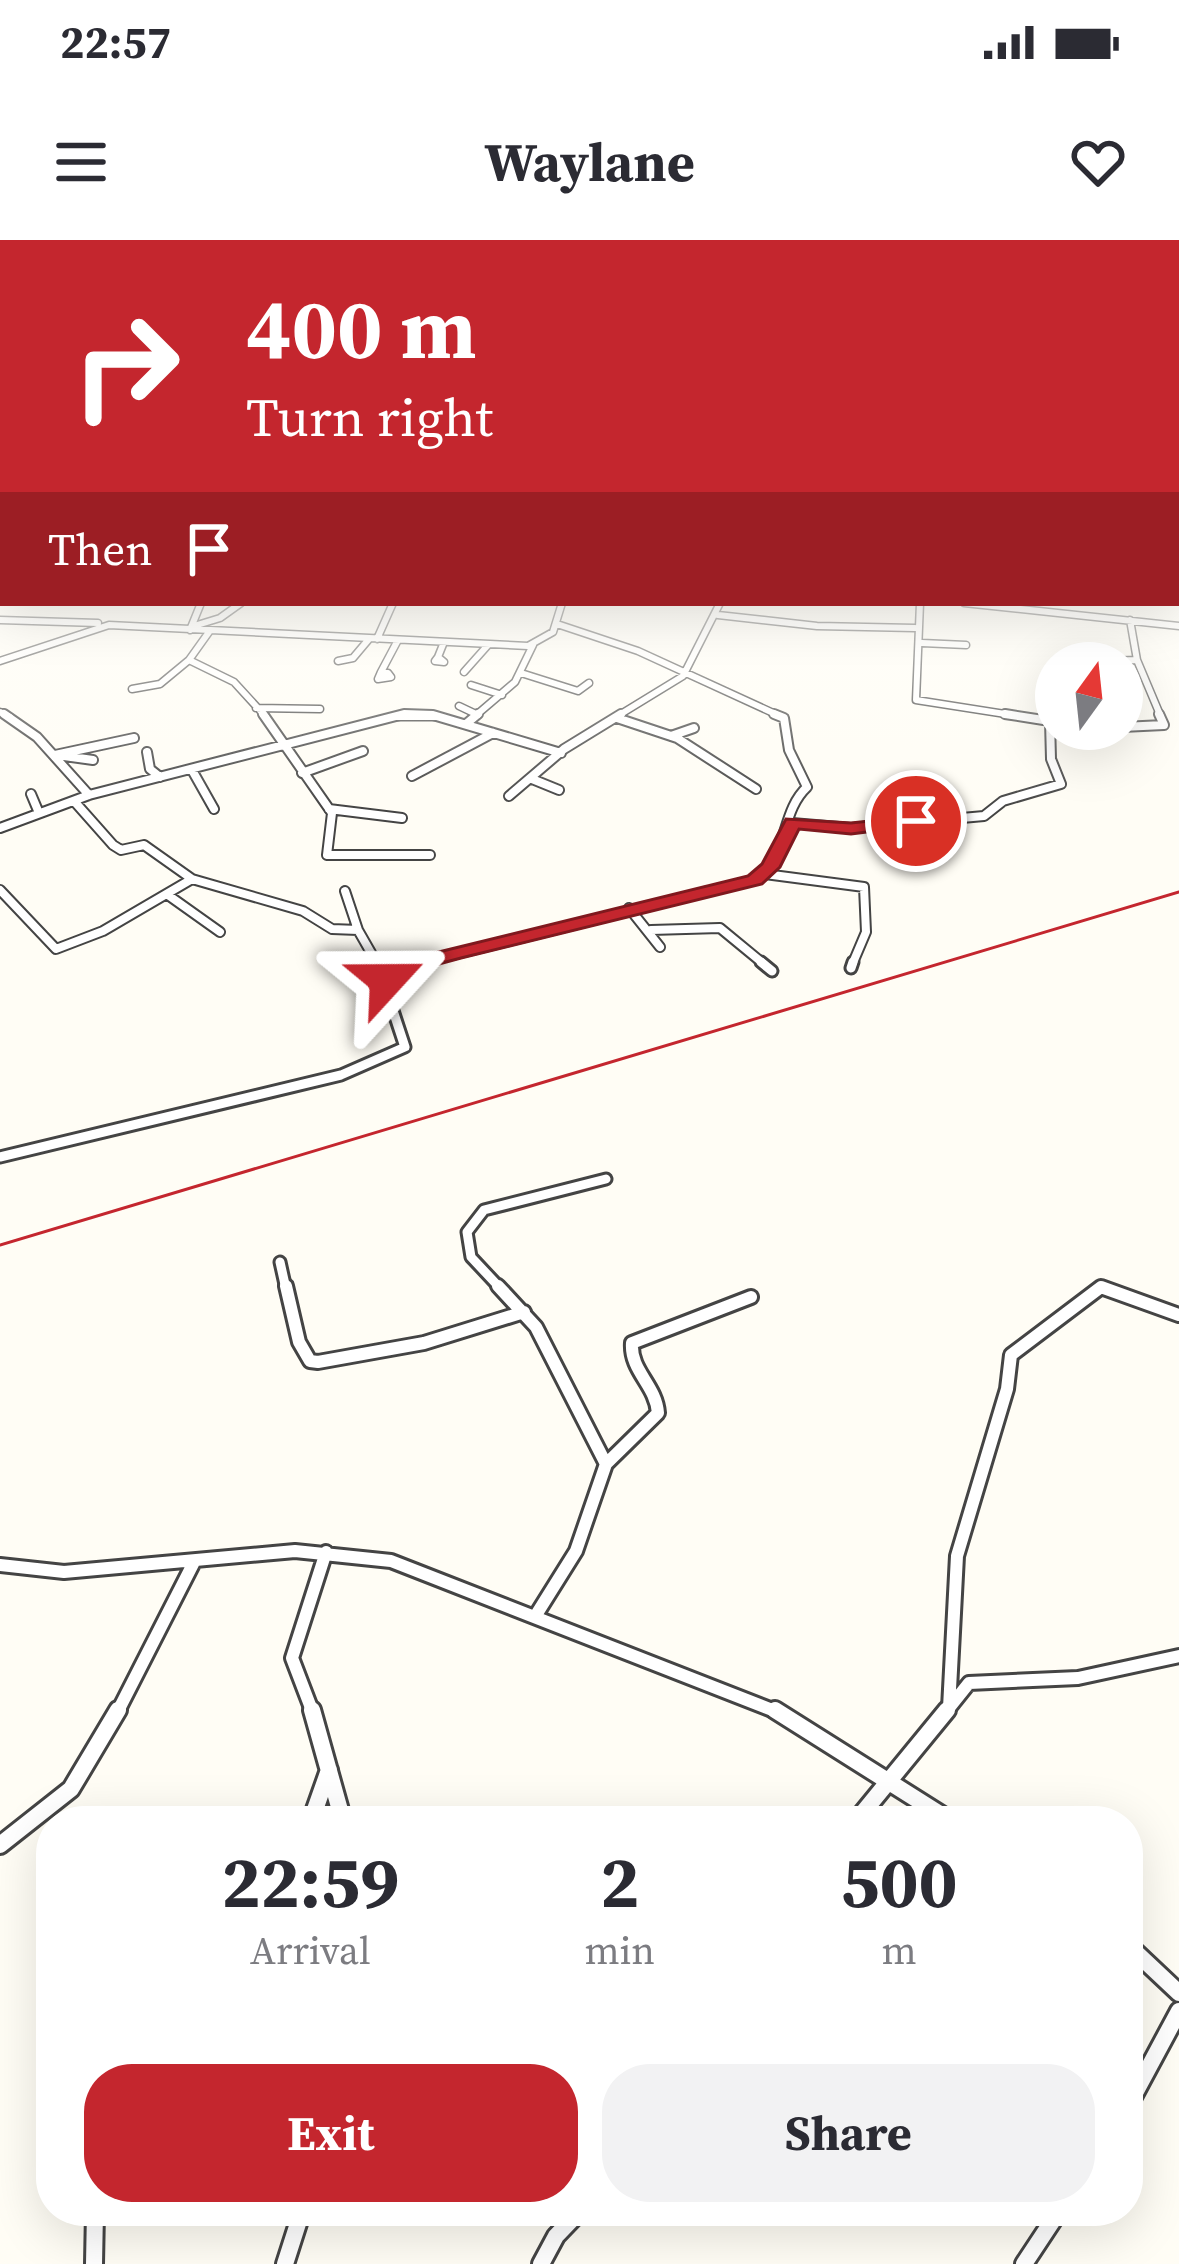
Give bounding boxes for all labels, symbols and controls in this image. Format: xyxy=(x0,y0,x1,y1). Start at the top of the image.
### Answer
text: 22:57 xyxy=(60,11,171,73)
text: Waylane xyxy=(484,125,695,199)
icon: menu xyxy=(48,129,114,195)
icon: heart xyxy=(1065,129,1131,195)
text: 400 m xyxy=(246,271,477,386)
icon: right xyxy=(48,288,204,444)
text: Turn right xyxy=(246,380,493,454)
icon: arrive xyxy=(176,516,242,582)
text: Then xyxy=(48,518,152,580)
north arrow xyxy=(1035,642,1143,750)
map controls xyxy=(1035,642,1143,750)
pin xyxy=(865,770,967,872)
icon: arrive xyxy=(883,788,949,854)
position arrow xyxy=(324,917,450,1043)
text: 22:59 xyxy=(221,1832,399,1931)
text: 2 xyxy=(600,1832,639,1931)
text: 500 xyxy=(840,1832,958,1931)
text: Arrival xyxy=(250,1924,371,1977)
text: min xyxy=(585,1924,655,1977)
text: m xyxy=(881,1924,917,1977)
button: Exit xyxy=(84,2064,578,2202)
button: Share xyxy=(602,2064,1095,2202)

